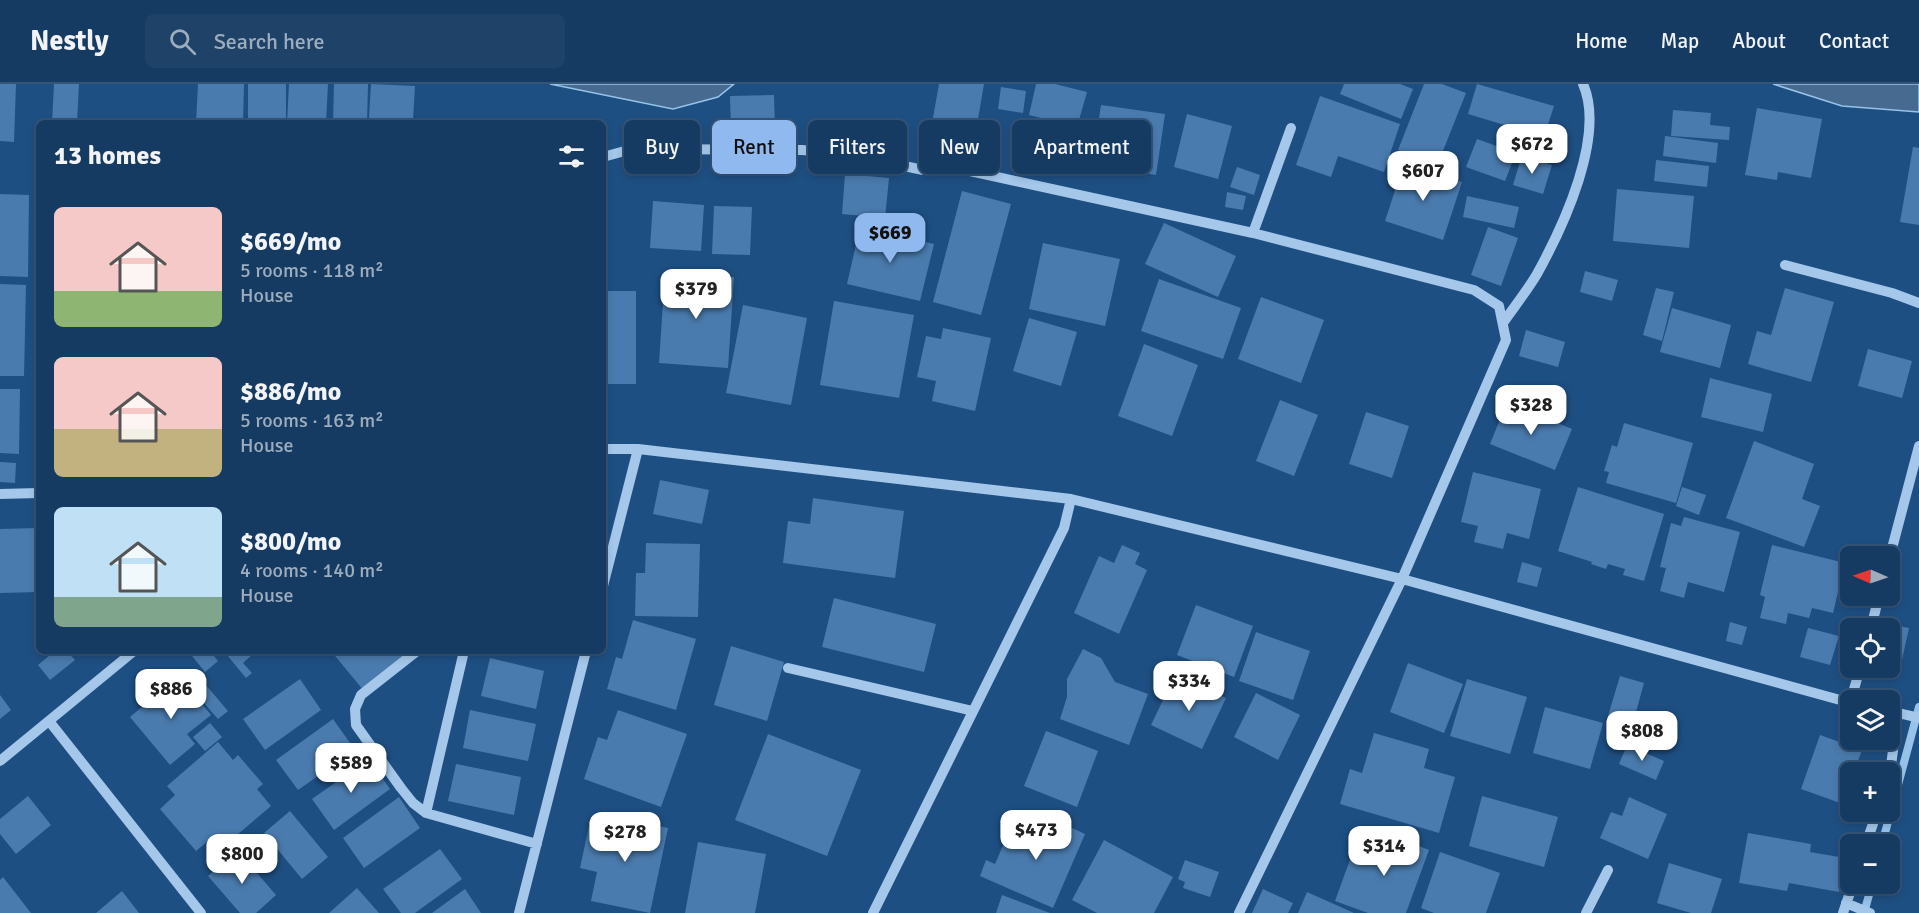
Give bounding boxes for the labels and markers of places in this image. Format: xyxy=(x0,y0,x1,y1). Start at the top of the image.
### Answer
pin: $672 xyxy=(1496,124,1568,175)
pin: $607 xyxy=(1387,151,1459,202)
pin: $669 xyxy=(854,213,926,264)
pin: $379 xyxy=(660,269,732,320)
pin: $328 xyxy=(1495,385,1567,436)
pin: $334 xyxy=(1153,661,1225,712)
pin: $886 xyxy=(135,669,207,720)
pin: $808 xyxy=(1606,711,1678,762)
pin: $589 xyxy=(315,743,387,794)
pin: $473 xyxy=(1000,810,1072,861)
pin: $278 xyxy=(589,812,661,863)
pin: $314 xyxy=(1348,826,1420,877)
pin: $800 xyxy=(206,834,278,885)

